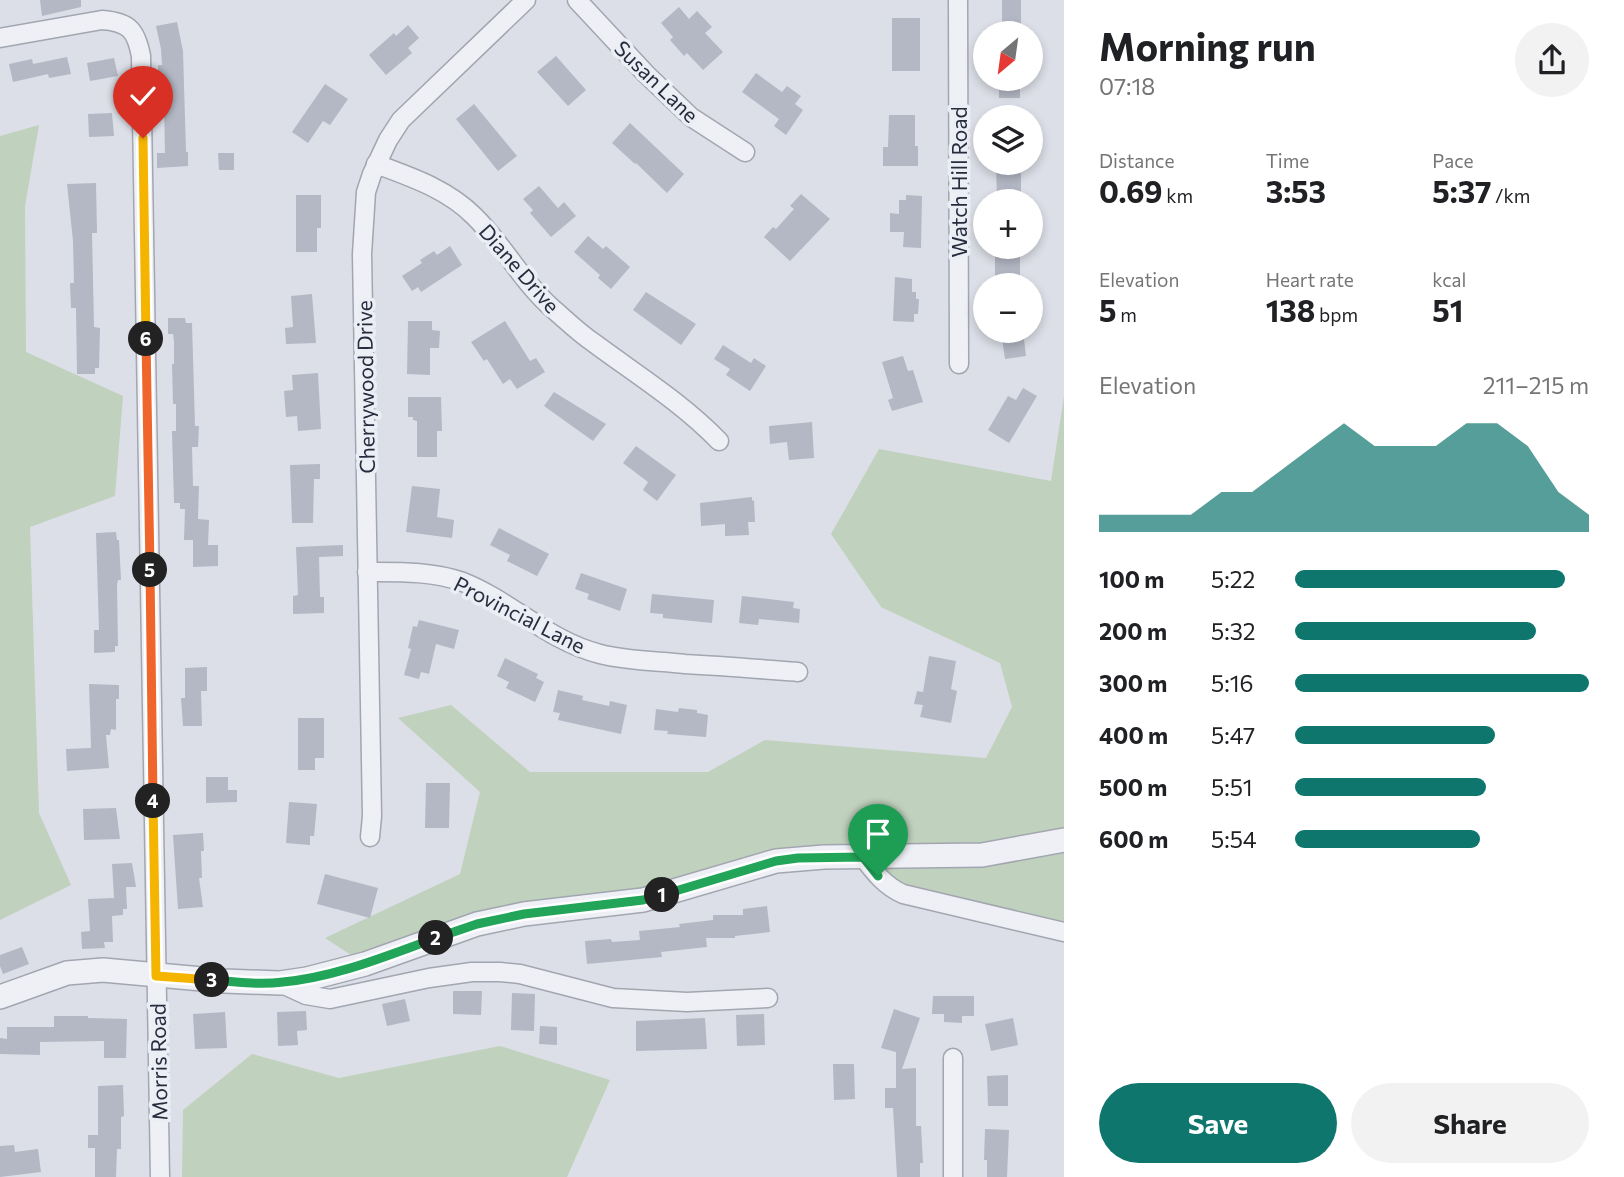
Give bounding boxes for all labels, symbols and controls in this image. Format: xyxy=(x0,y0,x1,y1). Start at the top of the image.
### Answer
north arrow xyxy=(973,21,1043,91)
map controls xyxy=(973,21,1043,343)
text: Morning run xyxy=(1099,22,1316,69)
button: share xyxy=(1515,23,1589,97)
street label: Susan Lane xyxy=(610,35,704,127)
pin xyxy=(113,66,173,138)
text: 07:18 xyxy=(1099,72,1155,100)
icon: check xyxy=(124,77,162,115)
button: layers xyxy=(973,105,1043,175)
street label: Watch Hill Road xyxy=(946,106,971,258)
text: Distance xyxy=(1099,149,1175,172)
text: Time xyxy=(1266,149,1309,172)
text: Pace xyxy=(1432,149,1474,172)
text: 0.69 xyxy=(1099,172,1163,209)
text: 3:53 xyxy=(1266,172,1326,209)
text: 5:37 xyxy=(1432,172,1491,209)
text: km xyxy=(1163,184,1193,207)
text: /km xyxy=(1491,184,1530,207)
button: + xyxy=(973,189,1043,259)
street label: Diane Drive xyxy=(475,218,565,318)
text: Elevation xyxy=(1099,268,1179,291)
text: Heart rate xyxy=(1266,268,1354,291)
text: kcal xyxy=(1432,268,1466,291)
button: − xyxy=(973,273,1043,343)
text: 5 xyxy=(1099,291,1117,328)
text: 138 xyxy=(1266,291,1315,328)
text: 51 xyxy=(1432,291,1463,328)
street label: Cherrywood Drive xyxy=(351,300,379,474)
text: m xyxy=(1117,303,1137,326)
text: bpm xyxy=(1315,303,1358,326)
pin: 6 xyxy=(128,322,164,356)
text: 6 xyxy=(140,327,151,350)
text: Elevation xyxy=(1099,371,1196,399)
text: 211–215 m xyxy=(1483,371,1589,399)
pin: 5 xyxy=(132,552,168,588)
text: 5 xyxy=(144,558,155,581)
text: 100 m xyxy=(1099,565,1164,593)
text: 5:22 xyxy=(1211,565,1255,593)
street label: Provincial Lane xyxy=(450,570,590,658)
text: 200 m xyxy=(1099,617,1167,645)
text: 5:32 xyxy=(1211,617,1255,645)
text: 300 m xyxy=(1099,669,1167,697)
text: 5:16 xyxy=(1211,669,1253,697)
text: 400 m xyxy=(1099,721,1168,749)
text: 5:47 xyxy=(1211,721,1255,749)
text: 500 m xyxy=(1099,773,1167,801)
text: 5:51 xyxy=(1211,773,1253,801)
pin: 4 xyxy=(136,784,170,818)
text: 4 xyxy=(147,789,158,812)
pin xyxy=(848,804,908,876)
icon: arrive xyxy=(859,815,897,853)
text: 600 m xyxy=(1099,825,1168,853)
text: 5:54 xyxy=(1211,825,1257,853)
pin: 1 xyxy=(644,878,680,912)
text: 1 xyxy=(657,883,666,906)
pin: 2 xyxy=(418,920,453,956)
text: 2 xyxy=(430,926,441,949)
pin: 3 xyxy=(194,962,230,998)
text: 3 xyxy=(206,968,217,991)
street label: Morris Road xyxy=(144,1003,172,1121)
button: Save xyxy=(1099,1083,1337,1163)
button: Share xyxy=(1351,1083,1589,1163)

